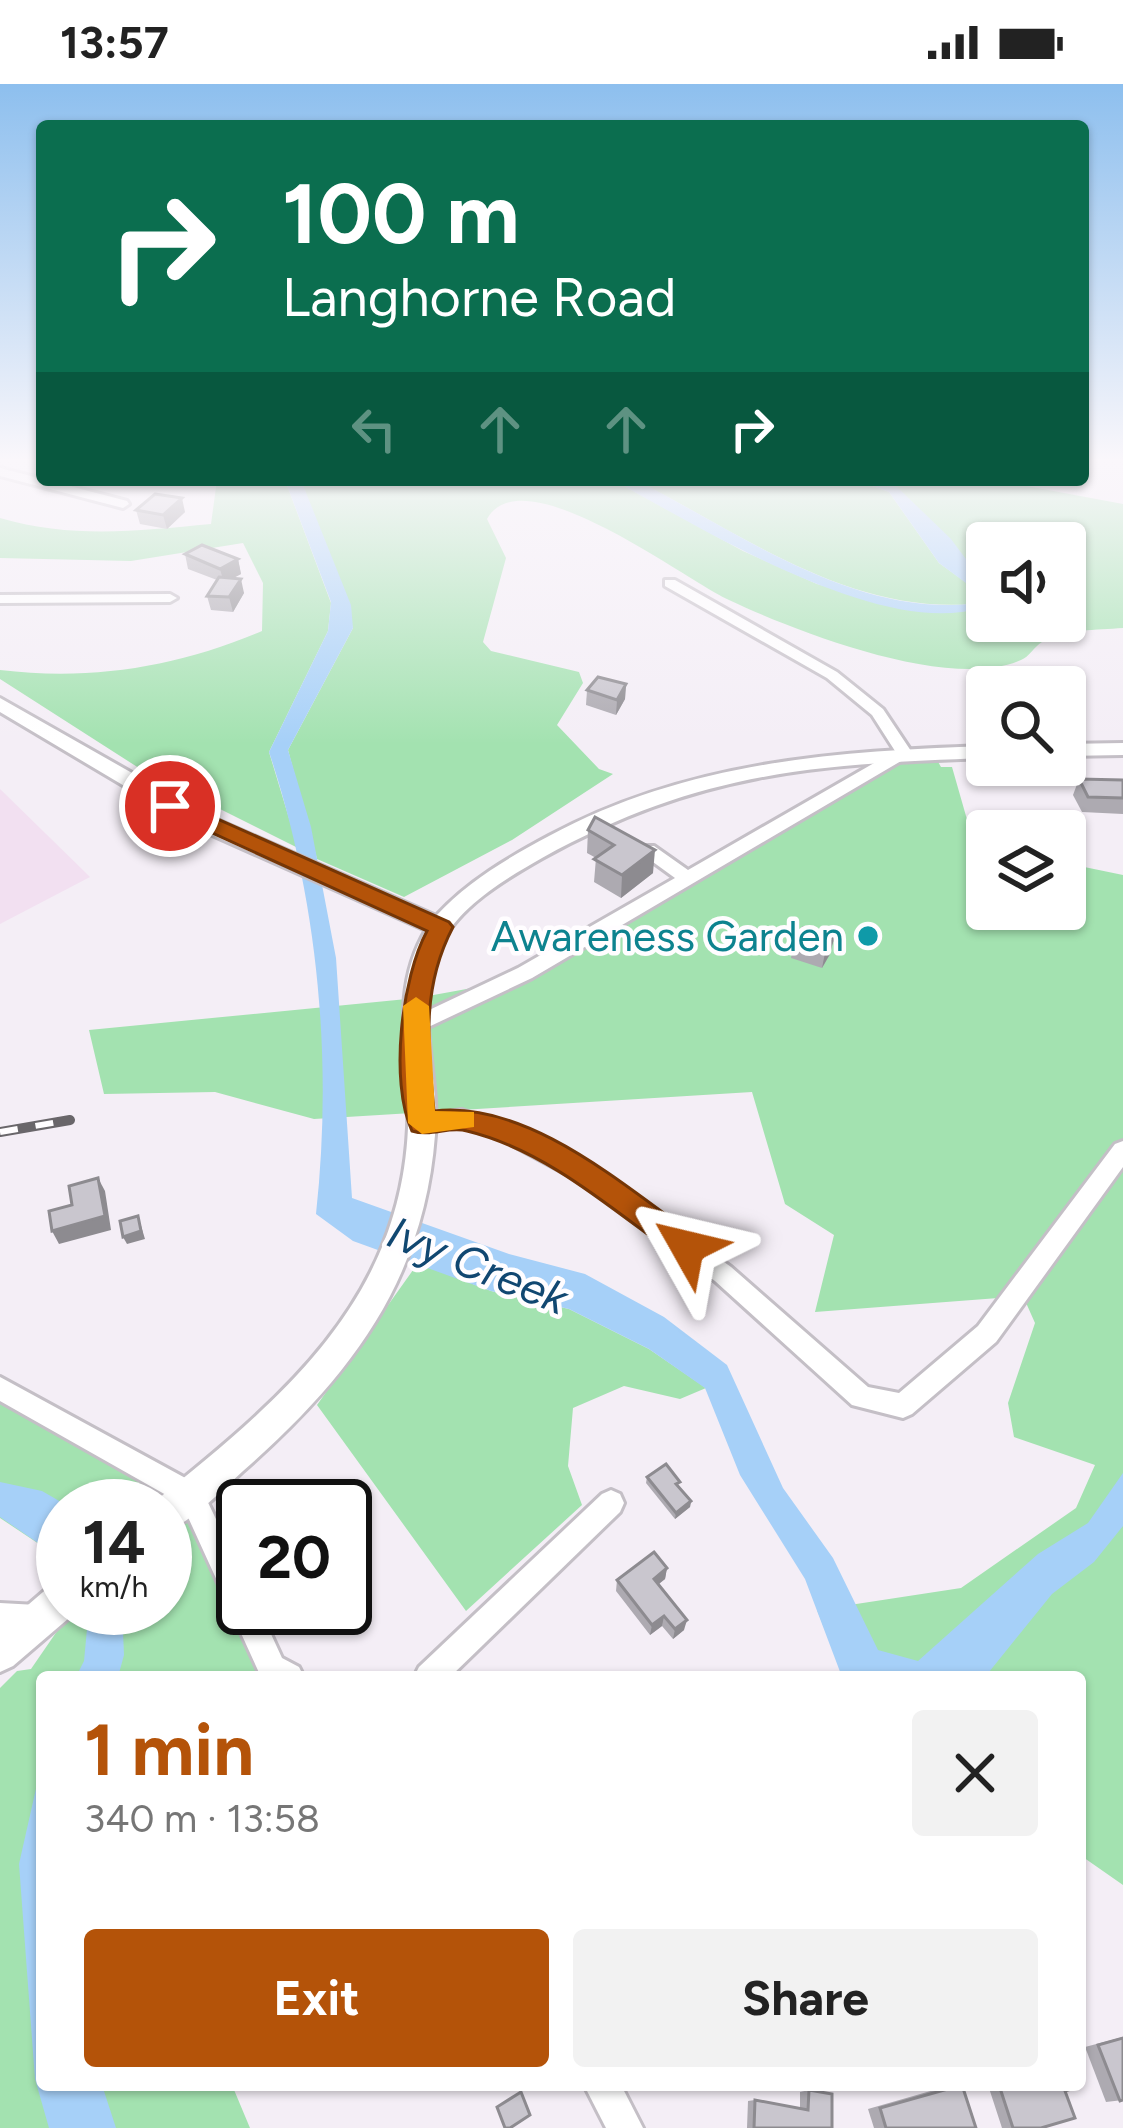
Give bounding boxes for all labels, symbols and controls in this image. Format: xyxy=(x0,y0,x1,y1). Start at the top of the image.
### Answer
text: 13:57 xyxy=(60,15,169,69)
text: 100 m xyxy=(282,163,520,264)
icon: right xyxy=(84,168,240,324)
text: Langhorne Road xyxy=(282,265,676,330)
icon: left xyxy=(341,396,407,462)
icon: ahead xyxy=(467,396,533,462)
icon: ahead xyxy=(593,396,659,462)
icon: right xyxy=(719,396,785,462)
map controls xyxy=(966,522,1086,930)
button: sound xyxy=(966,522,1086,642)
button: search xyxy=(966,666,1086,786)
pin xyxy=(119,755,221,857)
icon: arrive xyxy=(137,773,203,839)
button: layers xyxy=(966,810,1086,930)
place label: Awareness Garden xyxy=(491,911,844,962)
marker: Awareness Garden xyxy=(855,923,881,949)
position arrow xyxy=(624,1184,750,1310)
water label: Ivy Creek xyxy=(380,1205,577,1326)
speed limit sign: 20 xyxy=(216,1479,372,1635)
text: 14 xyxy=(82,1506,146,1578)
text: km/h xyxy=(80,1568,148,1605)
text: 1 min xyxy=(84,1707,254,1793)
button: close xyxy=(912,1710,1038,1836)
text: 340 m · 13:58 xyxy=(84,1795,320,1842)
button: Exit xyxy=(84,1929,549,2067)
button: Share xyxy=(573,1929,1038,2067)

